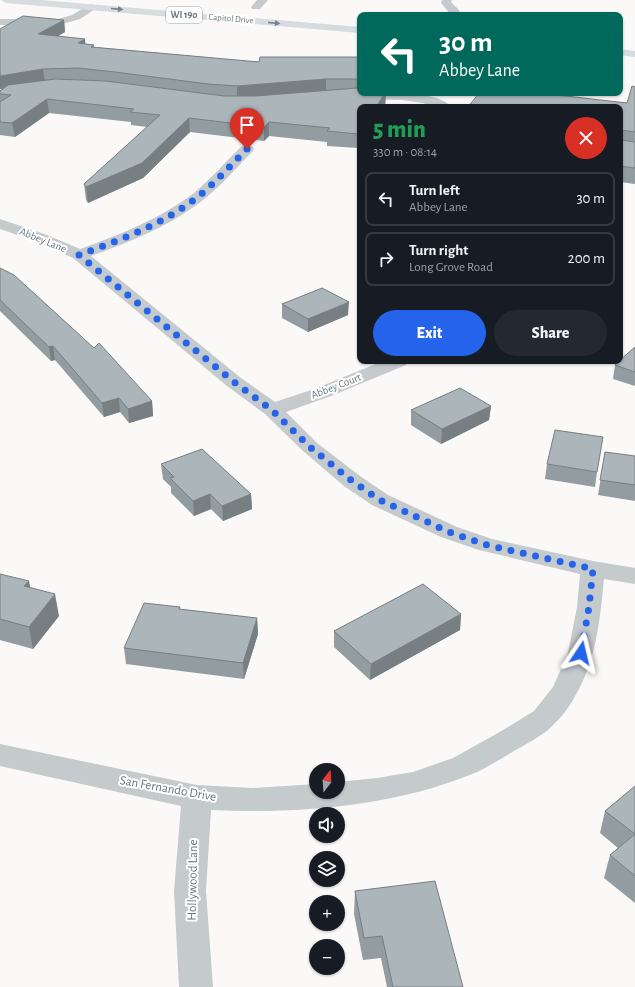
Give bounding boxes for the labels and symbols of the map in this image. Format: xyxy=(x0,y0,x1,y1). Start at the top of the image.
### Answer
one-way arrow xyxy=(111,6,123,13)
road number: WI 190 xyxy=(166,7,202,23)
street label: Capitol Drive xyxy=(208,13,254,25)
one-way arrow xyxy=(268,19,280,26)
pin xyxy=(230,108,264,149)
street label: Abbey Lane xyxy=(18,226,68,254)
street label: Abbey Court xyxy=(309,371,363,401)
position arrow xyxy=(560,632,602,674)
north arrow xyxy=(309,763,345,799)
street label: San Fernando Drive xyxy=(119,774,217,804)
street label: Hollywood Lane xyxy=(186,839,200,921)

